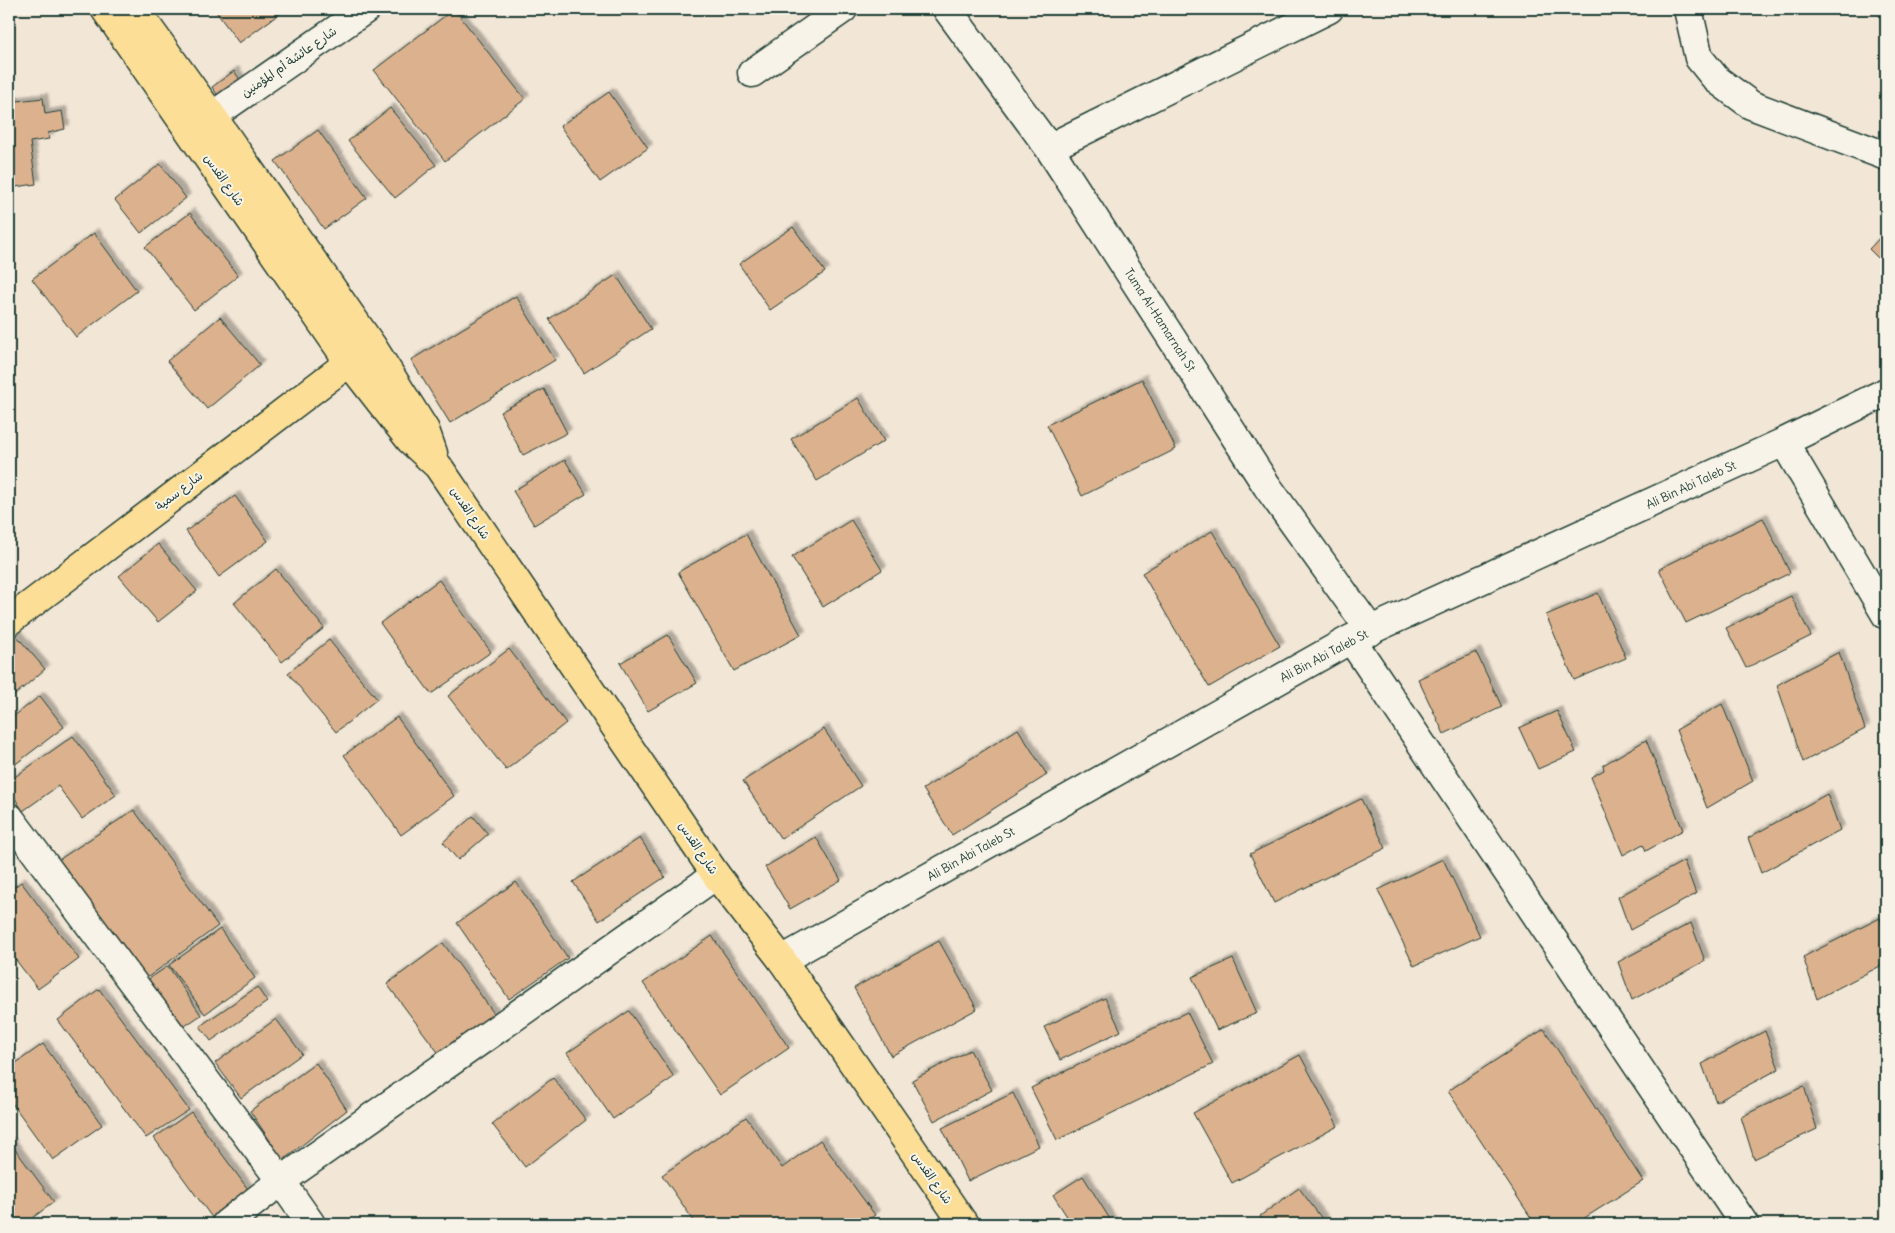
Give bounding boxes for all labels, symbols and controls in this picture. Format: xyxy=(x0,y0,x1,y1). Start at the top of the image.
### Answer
street label: شارع عائشة أم المؤمنين xyxy=(238,23,340,102)
street label: شارع القدس xyxy=(199,151,248,210)
street label: Tuma Al-Hamarnah St xyxy=(1121,265,1199,374)
street label: Ali Bin Abi Taleb St xyxy=(1643,457,1738,512)
street label: شارع سمية xyxy=(152,468,207,515)
street label: شارع القدس xyxy=(446,484,493,543)
street label: Ali Bin Abi Taleb St xyxy=(1277,626,1370,685)
street label: شارع القدس xyxy=(674,819,721,878)
street label: Ali Bin Abi Taleb St xyxy=(924,823,1017,884)
street label: شارع القدس xyxy=(907,1149,956,1208)

